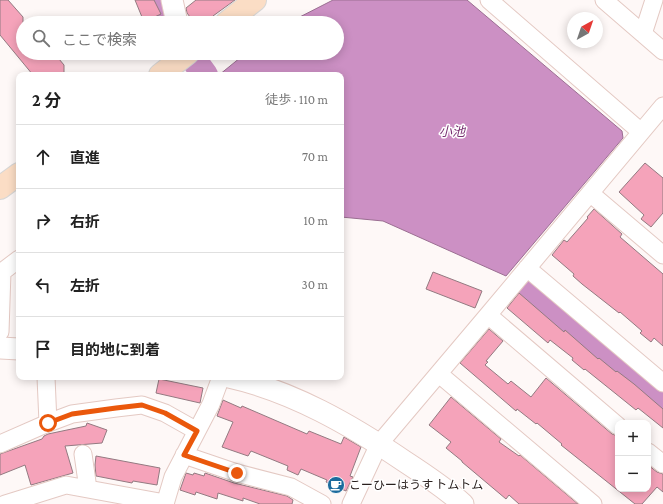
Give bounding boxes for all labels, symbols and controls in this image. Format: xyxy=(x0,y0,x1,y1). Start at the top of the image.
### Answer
north arrow xyxy=(567,12,603,48)
search box xyxy=(16,16,344,60)
icon: search xyxy=(30,27,52,49)
text: ここで検索 xyxy=(62,32,137,48)
text: 2 分 xyxy=(32,91,61,110)
text: 徒歩 · 110 m xyxy=(265,92,328,107)
water label: 小池 xyxy=(439,124,467,139)
icon: ahead xyxy=(32,146,54,168)
text: 70 m xyxy=(302,149,328,164)
text: 直進 xyxy=(70,150,100,166)
icon: right xyxy=(32,210,54,232)
text: 10 m xyxy=(303,213,328,228)
text: 右折 xyxy=(70,214,100,230)
icon: left xyxy=(32,274,54,296)
text: 30 m xyxy=(302,277,328,292)
text: 左折 xyxy=(70,278,100,294)
icon: arrive xyxy=(32,338,54,360)
text: 目的地に到着 xyxy=(70,342,160,358)
route start xyxy=(39,414,57,432)
map controls xyxy=(615,420,651,492)
button: + xyxy=(615,420,651,456)
button: − xyxy=(615,456,651,492)
route end xyxy=(228,464,246,482)
cafe icon: こーひーはうす トムトム xyxy=(326,475,346,495)
place label: こーひーはうす トムトム xyxy=(349,478,483,492)

